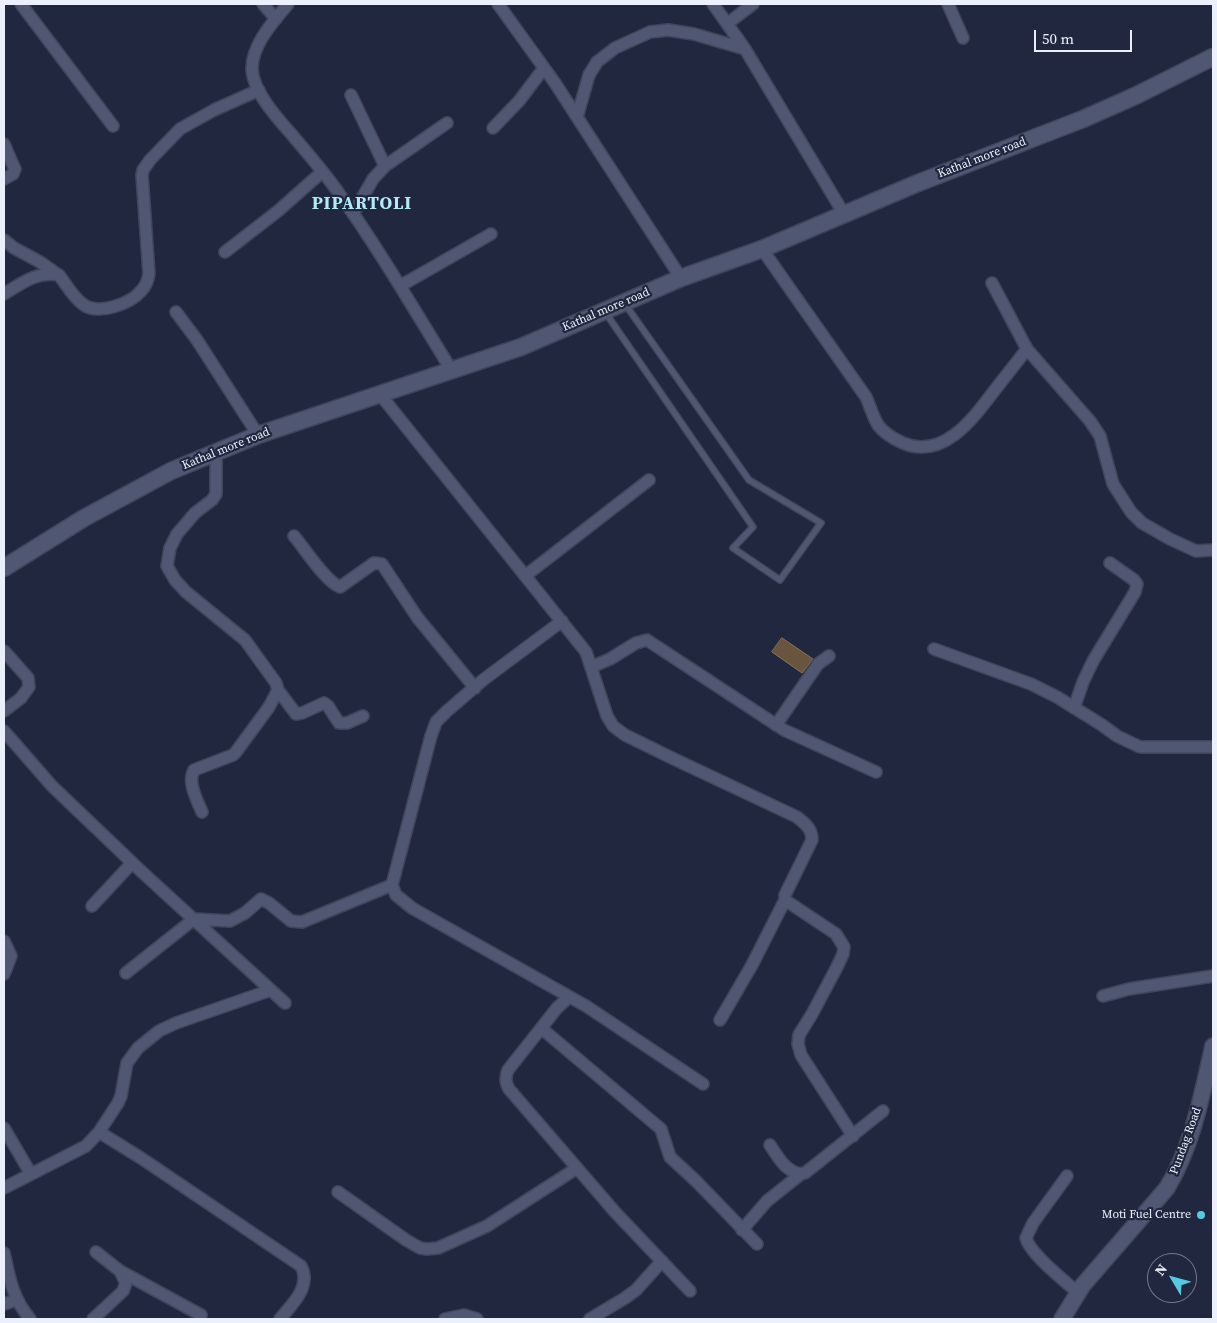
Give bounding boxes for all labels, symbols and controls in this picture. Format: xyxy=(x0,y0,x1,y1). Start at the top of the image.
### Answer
scale bar xyxy=(1037,20,1134,52)
text: 50 m xyxy=(1042,28,1074,49)
street label: Kathal more road xyxy=(936,135,1028,181)
district label: PIPARTOLI xyxy=(311,193,413,215)
street label: Kathal more road xyxy=(560,285,652,335)
street label: Kathal more road xyxy=(180,425,272,473)
street label: Pundag Road xyxy=(1167,1106,1205,1176)
place label: Moti Fuel Centre xyxy=(1102,1208,1191,1222)
marker: Moti Fuel Centre xyxy=(1195,1209,1207,1221)
north arrow xyxy=(1147,1253,1197,1303)
text: N xyxy=(1150,1259,1172,1280)

